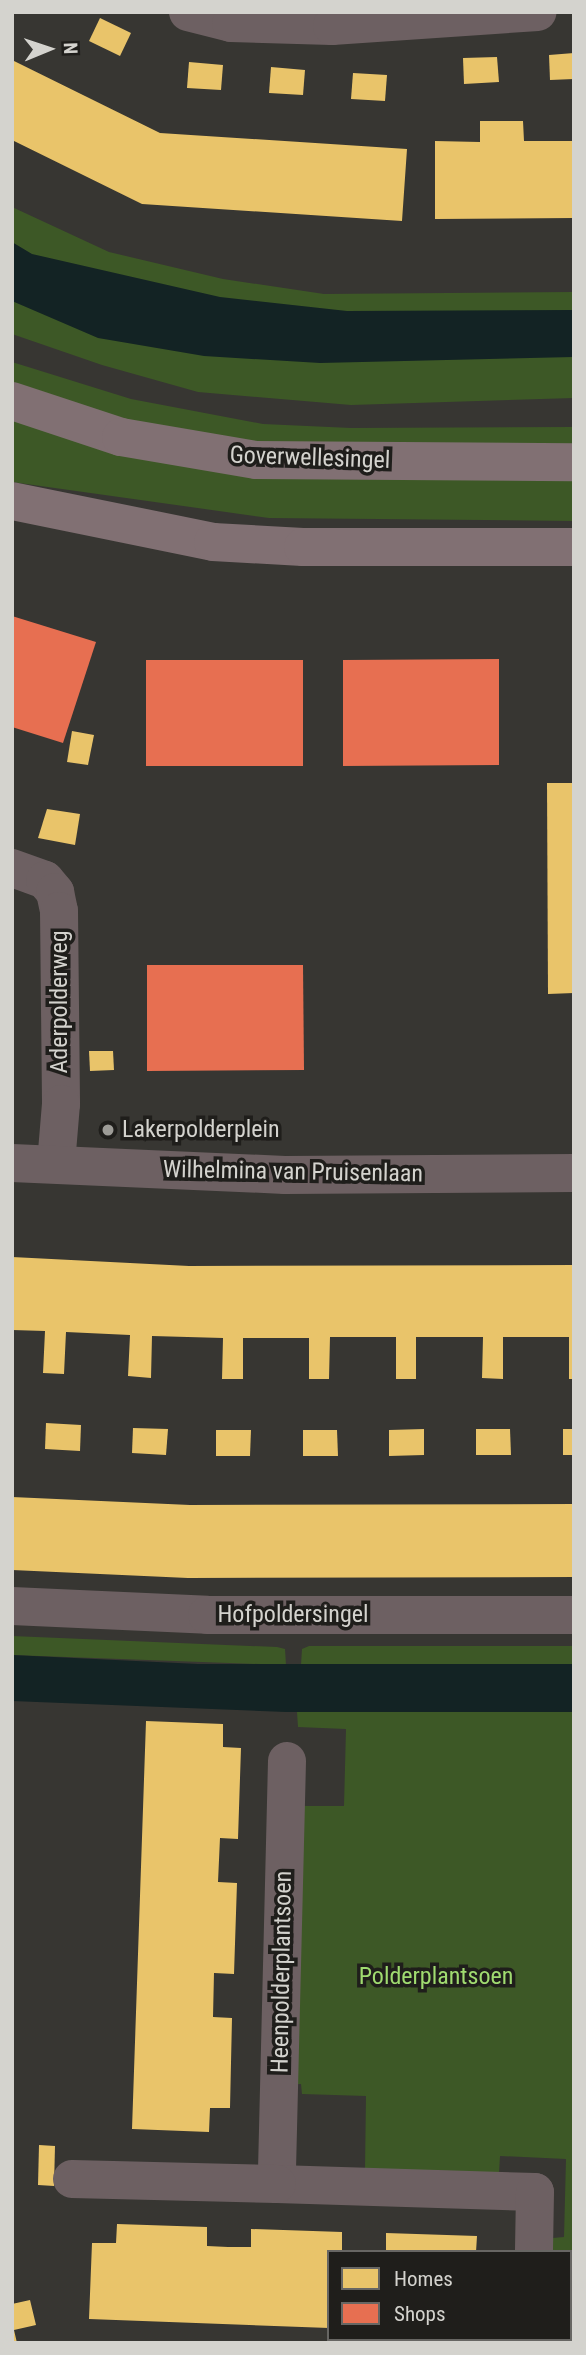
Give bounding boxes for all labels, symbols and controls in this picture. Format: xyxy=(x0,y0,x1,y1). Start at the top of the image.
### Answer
north arrow xyxy=(14,14,84,84)
text: N xyxy=(59,42,82,54)
street label: Goverwellesingel xyxy=(229,441,391,475)
street label: Aderpolderweg xyxy=(46,930,74,1074)
place label: Lakerpolderplein xyxy=(122,1116,280,1144)
marker: Lakerpolderplein xyxy=(100,1122,116,1138)
street label: Wilhelmina van Pruisenlaan xyxy=(163,1155,423,1189)
street label: Hofpoldersingel xyxy=(217,1601,369,1629)
street label: Heenpolderplantsoen xyxy=(266,1871,298,2073)
park label: Polderplantsoen xyxy=(359,1963,513,1991)
legend xyxy=(327,2250,572,2341)
text: Homes xyxy=(394,2267,453,2291)
text: Shops xyxy=(394,2302,446,2326)

